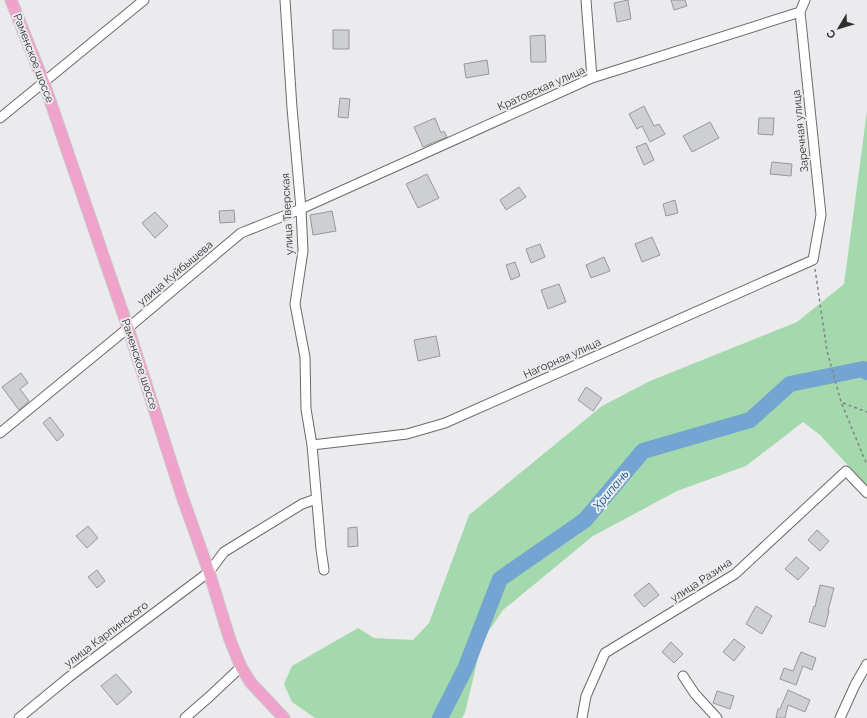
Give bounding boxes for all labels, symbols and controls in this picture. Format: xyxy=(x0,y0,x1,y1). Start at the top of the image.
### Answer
north arrow xyxy=(819,8,859,48)
street label: Раменское шоссе xyxy=(11,12,57,105)
text: С xyxy=(824,27,839,41)
street label: Кратовская улица xyxy=(495,63,587,114)
street label: Заречная улица xyxy=(790,89,811,173)
street label: улица Тверская xyxy=(279,173,296,255)
street label: улица Куйбышева xyxy=(135,238,216,309)
street label: Раменское шоссе xyxy=(119,317,160,412)
street label: Нагорная улица xyxy=(521,336,603,381)
water label: Хрипань xyxy=(590,467,632,514)
street label: улица Разина xyxy=(668,556,734,605)
street label: улица Карпинского xyxy=(62,598,151,670)

